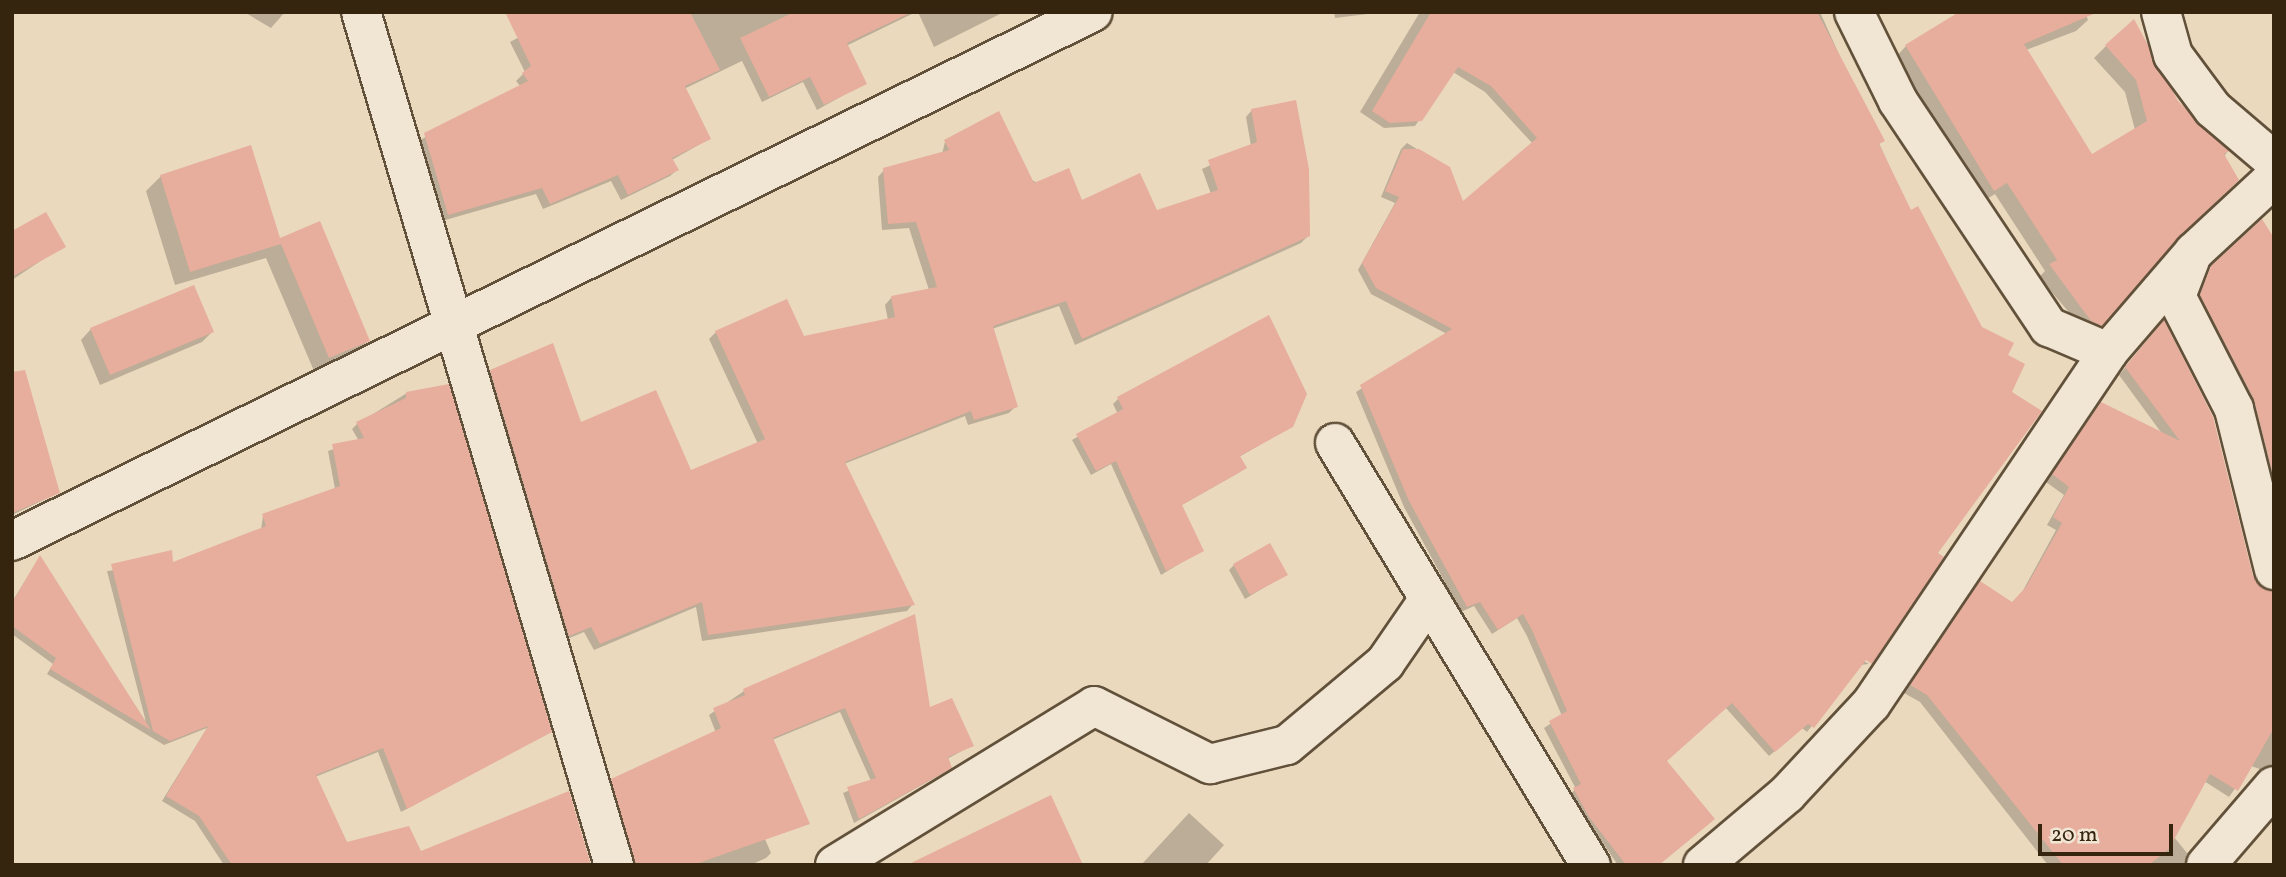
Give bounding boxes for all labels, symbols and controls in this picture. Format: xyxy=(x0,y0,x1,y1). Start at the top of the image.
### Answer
scale bar xyxy=(2041,810,2176,854)
text: 20 m xyxy=(2051,821,2097,850)

